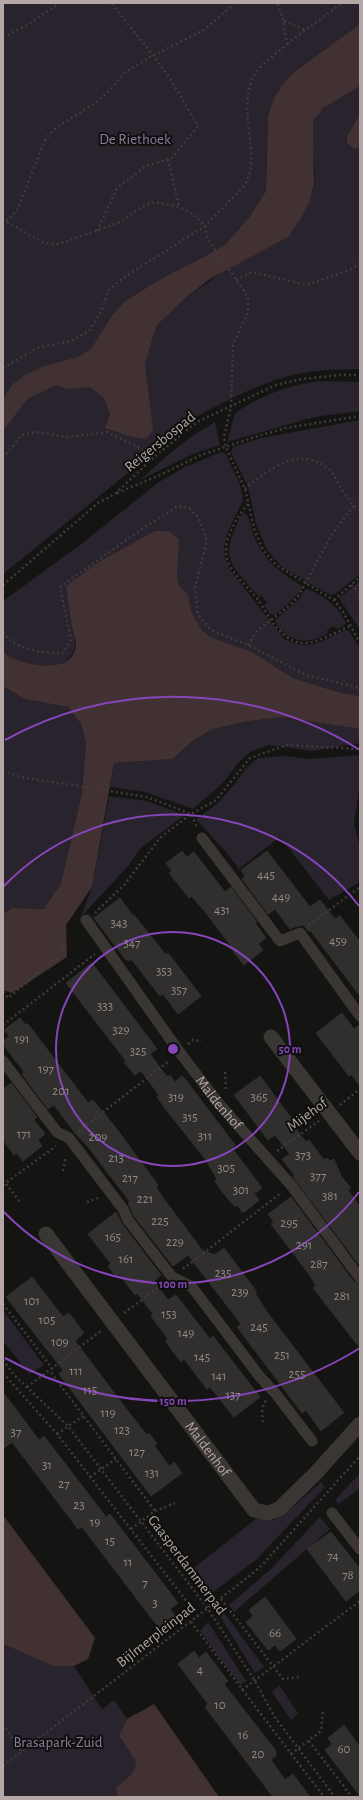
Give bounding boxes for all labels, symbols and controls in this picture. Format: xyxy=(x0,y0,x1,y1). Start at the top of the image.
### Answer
park label: De Riethoek xyxy=(99,132,171,147)
street label: Reigersbospad xyxy=(122,409,198,475)
house number: 445 xyxy=(257,869,275,882)
house number: 449 xyxy=(272,891,290,904)
house number: 431 xyxy=(214,904,230,917)
house number: 343 xyxy=(111,917,127,930)
house number: 459 xyxy=(329,935,347,948)
house number: 347 xyxy=(123,937,141,950)
house number: 353 xyxy=(156,965,172,978)
house number: 357 xyxy=(171,984,188,997)
house number: 333 xyxy=(97,1000,113,1013)
house number: 329 xyxy=(112,1024,130,1037)
house number: 191 xyxy=(14,1033,30,1046)
centre of rings xyxy=(166,1042,180,1056)
text: 50 m xyxy=(279,1043,302,1055)
house number: 325 xyxy=(130,1045,146,1058)
house number: 197 xyxy=(38,1063,55,1076)
street label: Maldenhof xyxy=(193,1073,246,1133)
house number: 201 xyxy=(52,1085,70,1098)
house number: 319 xyxy=(168,1091,184,1104)
house number: 365 xyxy=(251,1091,267,1104)
street label: Mijehof xyxy=(284,1095,331,1135)
house number: 315 xyxy=(182,1111,198,1124)
house number: 171 xyxy=(17,1128,31,1141)
house number: 311 xyxy=(198,1130,212,1143)
house number: 209 xyxy=(89,1131,107,1144)
house number: 373 xyxy=(295,1149,311,1162)
house number: 213 xyxy=(108,1152,124,1165)
house number: 305 xyxy=(217,1162,235,1175)
house number: 377 xyxy=(310,1170,327,1183)
house number: 217 xyxy=(122,1172,138,1185)
house number: 301 xyxy=(233,1184,249,1197)
house number: 381 xyxy=(322,1190,338,1203)
house number: 221 xyxy=(137,1193,153,1206)
house number: 225 xyxy=(151,1215,169,1228)
house number: 295 xyxy=(280,1217,298,1230)
house number: 165 xyxy=(105,1231,121,1244)
house number: 229 xyxy=(166,1236,184,1249)
house number: 291 xyxy=(296,1239,312,1252)
house number: 161 xyxy=(118,1253,134,1266)
house number: 287 xyxy=(310,1258,328,1271)
house number: 235 xyxy=(215,1267,231,1280)
text: 100 m xyxy=(159,1278,187,1290)
house number: 239 xyxy=(231,1286,249,1299)
house number: 281 xyxy=(334,1290,350,1303)
house number: 101 xyxy=(24,1295,40,1308)
house number: 153 xyxy=(161,1308,177,1321)
house number: 105 xyxy=(39,1314,55,1327)
house number: 245 xyxy=(250,1321,268,1334)
house number: 149 xyxy=(178,1327,194,1340)
house number: 109 xyxy=(51,1336,69,1349)
house number: 251 xyxy=(274,1349,290,1362)
house number: 145 xyxy=(194,1351,210,1364)
house number: 111 xyxy=(69,1365,83,1378)
house number: 255 xyxy=(289,1368,305,1381)
house number: 141 xyxy=(211,1370,227,1383)
house number: 115 xyxy=(83,1384,97,1397)
house number: 137 xyxy=(225,1389,241,1402)
text: 150 m xyxy=(159,1395,187,1407)
house number: 119 xyxy=(100,1407,116,1420)
street label: Maldenhof xyxy=(183,1419,234,1480)
house number: 123 xyxy=(114,1424,130,1437)
house number: 37 xyxy=(11,1426,22,1439)
house number: 127 xyxy=(129,1446,145,1459)
house number: 31 xyxy=(42,1459,52,1472)
house number: 131 xyxy=(145,1467,159,1480)
house number: 27 xyxy=(58,1478,70,1491)
house number: 23 xyxy=(73,1499,85,1512)
street label: Gaasperdammerpad xyxy=(145,1513,229,1618)
house number: 19 xyxy=(90,1516,100,1529)
house number: 15 xyxy=(105,1535,115,1548)
house number: 74 xyxy=(327,1550,339,1563)
house number: 11 xyxy=(124,1556,132,1569)
house number: 78 xyxy=(342,1569,354,1582)
house number: 7 xyxy=(142,1577,148,1590)
house number: 3 xyxy=(152,1597,158,1610)
street label: Bijlmerpleinpad xyxy=(114,1600,198,1670)
house number: 66 xyxy=(269,1627,281,1640)
house number: 4 xyxy=(197,1664,203,1677)
house number: 10 xyxy=(214,1699,226,1712)
house number: 16 xyxy=(238,1729,248,1742)
park label: Brasapark-Zuid xyxy=(13,1735,103,1750)
house number: 60 xyxy=(338,1743,351,1756)
house number: 20 xyxy=(252,1748,265,1761)

